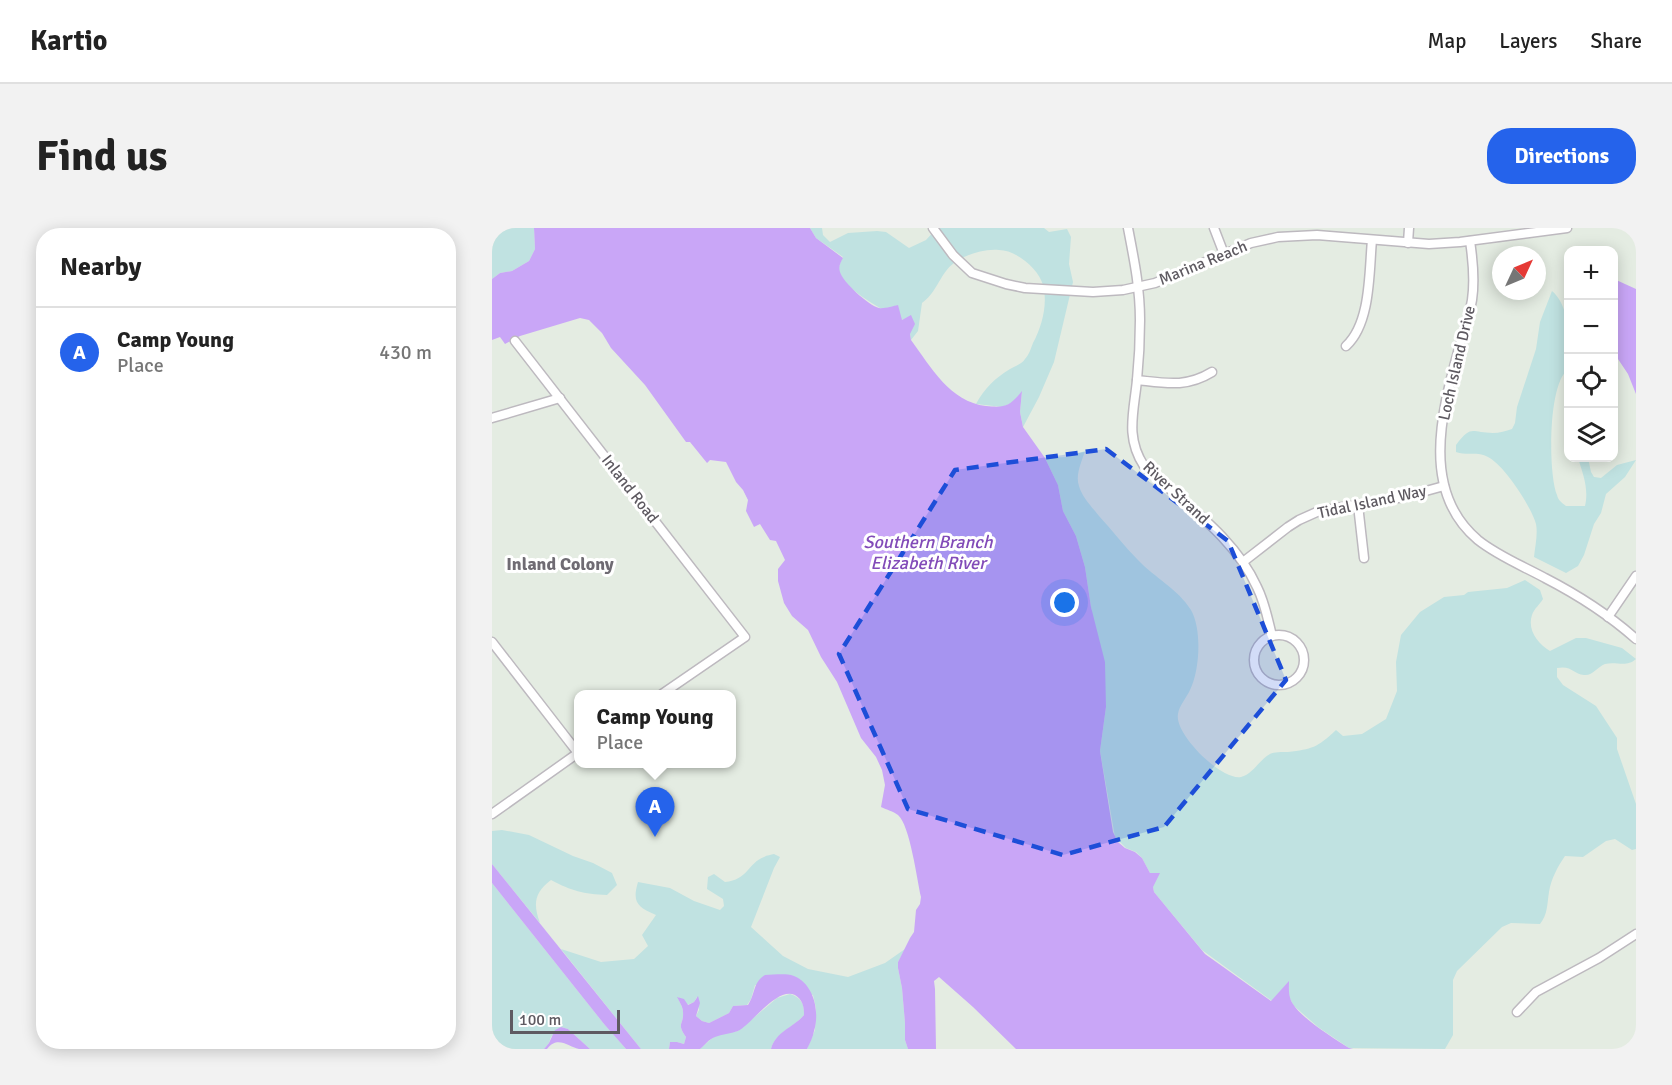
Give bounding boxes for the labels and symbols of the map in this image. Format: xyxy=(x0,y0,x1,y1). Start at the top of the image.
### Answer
street label: Marina Reach xyxy=(1156,236,1250,290)
north arrow xyxy=(1492,246,1546,300)
street label: Loch Island Drive xyxy=(1434,304,1480,422)
street label: Inland Road xyxy=(597,451,663,527)
street label: River Strand xyxy=(1139,457,1213,529)
street label: Tidal Island Way xyxy=(1316,481,1429,523)
water label: Southern Branch Elizabeth River xyxy=(863,531,994,574)
district label: Inland Colony xyxy=(506,553,614,575)
your location xyxy=(1050,588,1079,617)
pin: A xyxy=(636,788,674,837)
scale bar xyxy=(510,1007,620,1034)

